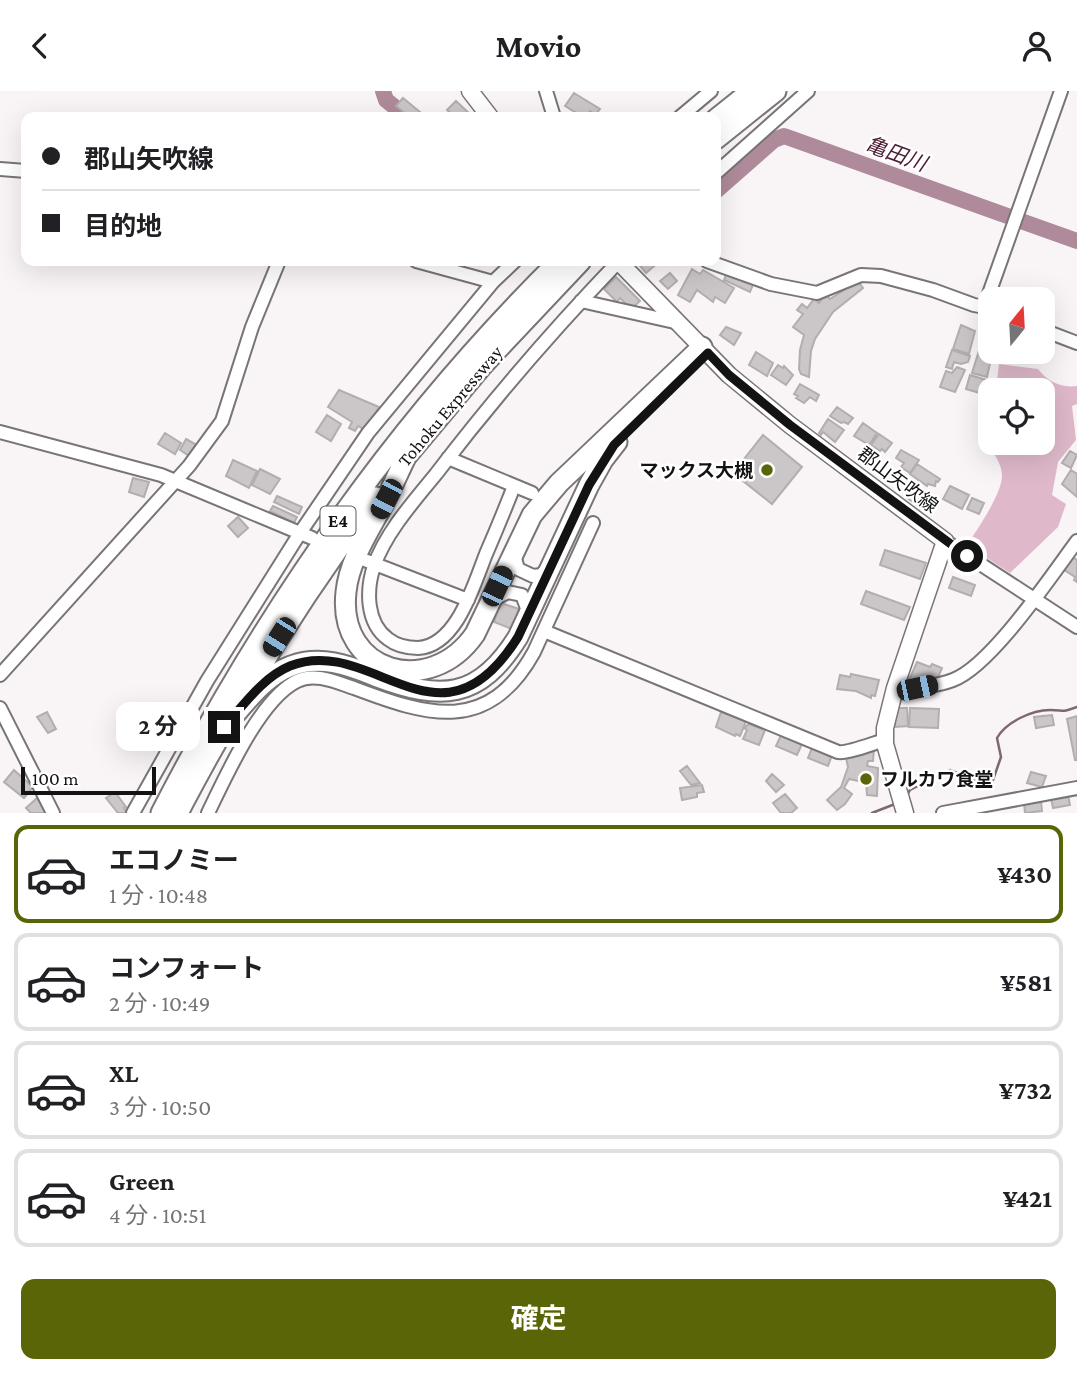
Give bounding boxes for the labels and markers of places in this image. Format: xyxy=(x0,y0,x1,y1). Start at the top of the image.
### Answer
place label: マックス大槻 xyxy=(640,460,753,481)
marker: マックス大槻 xyxy=(759,462,775,478)
place label: フルカワ食堂 xyxy=(880,769,993,790)
marker: フルカワ食堂 xyxy=(858,771,874,787)

